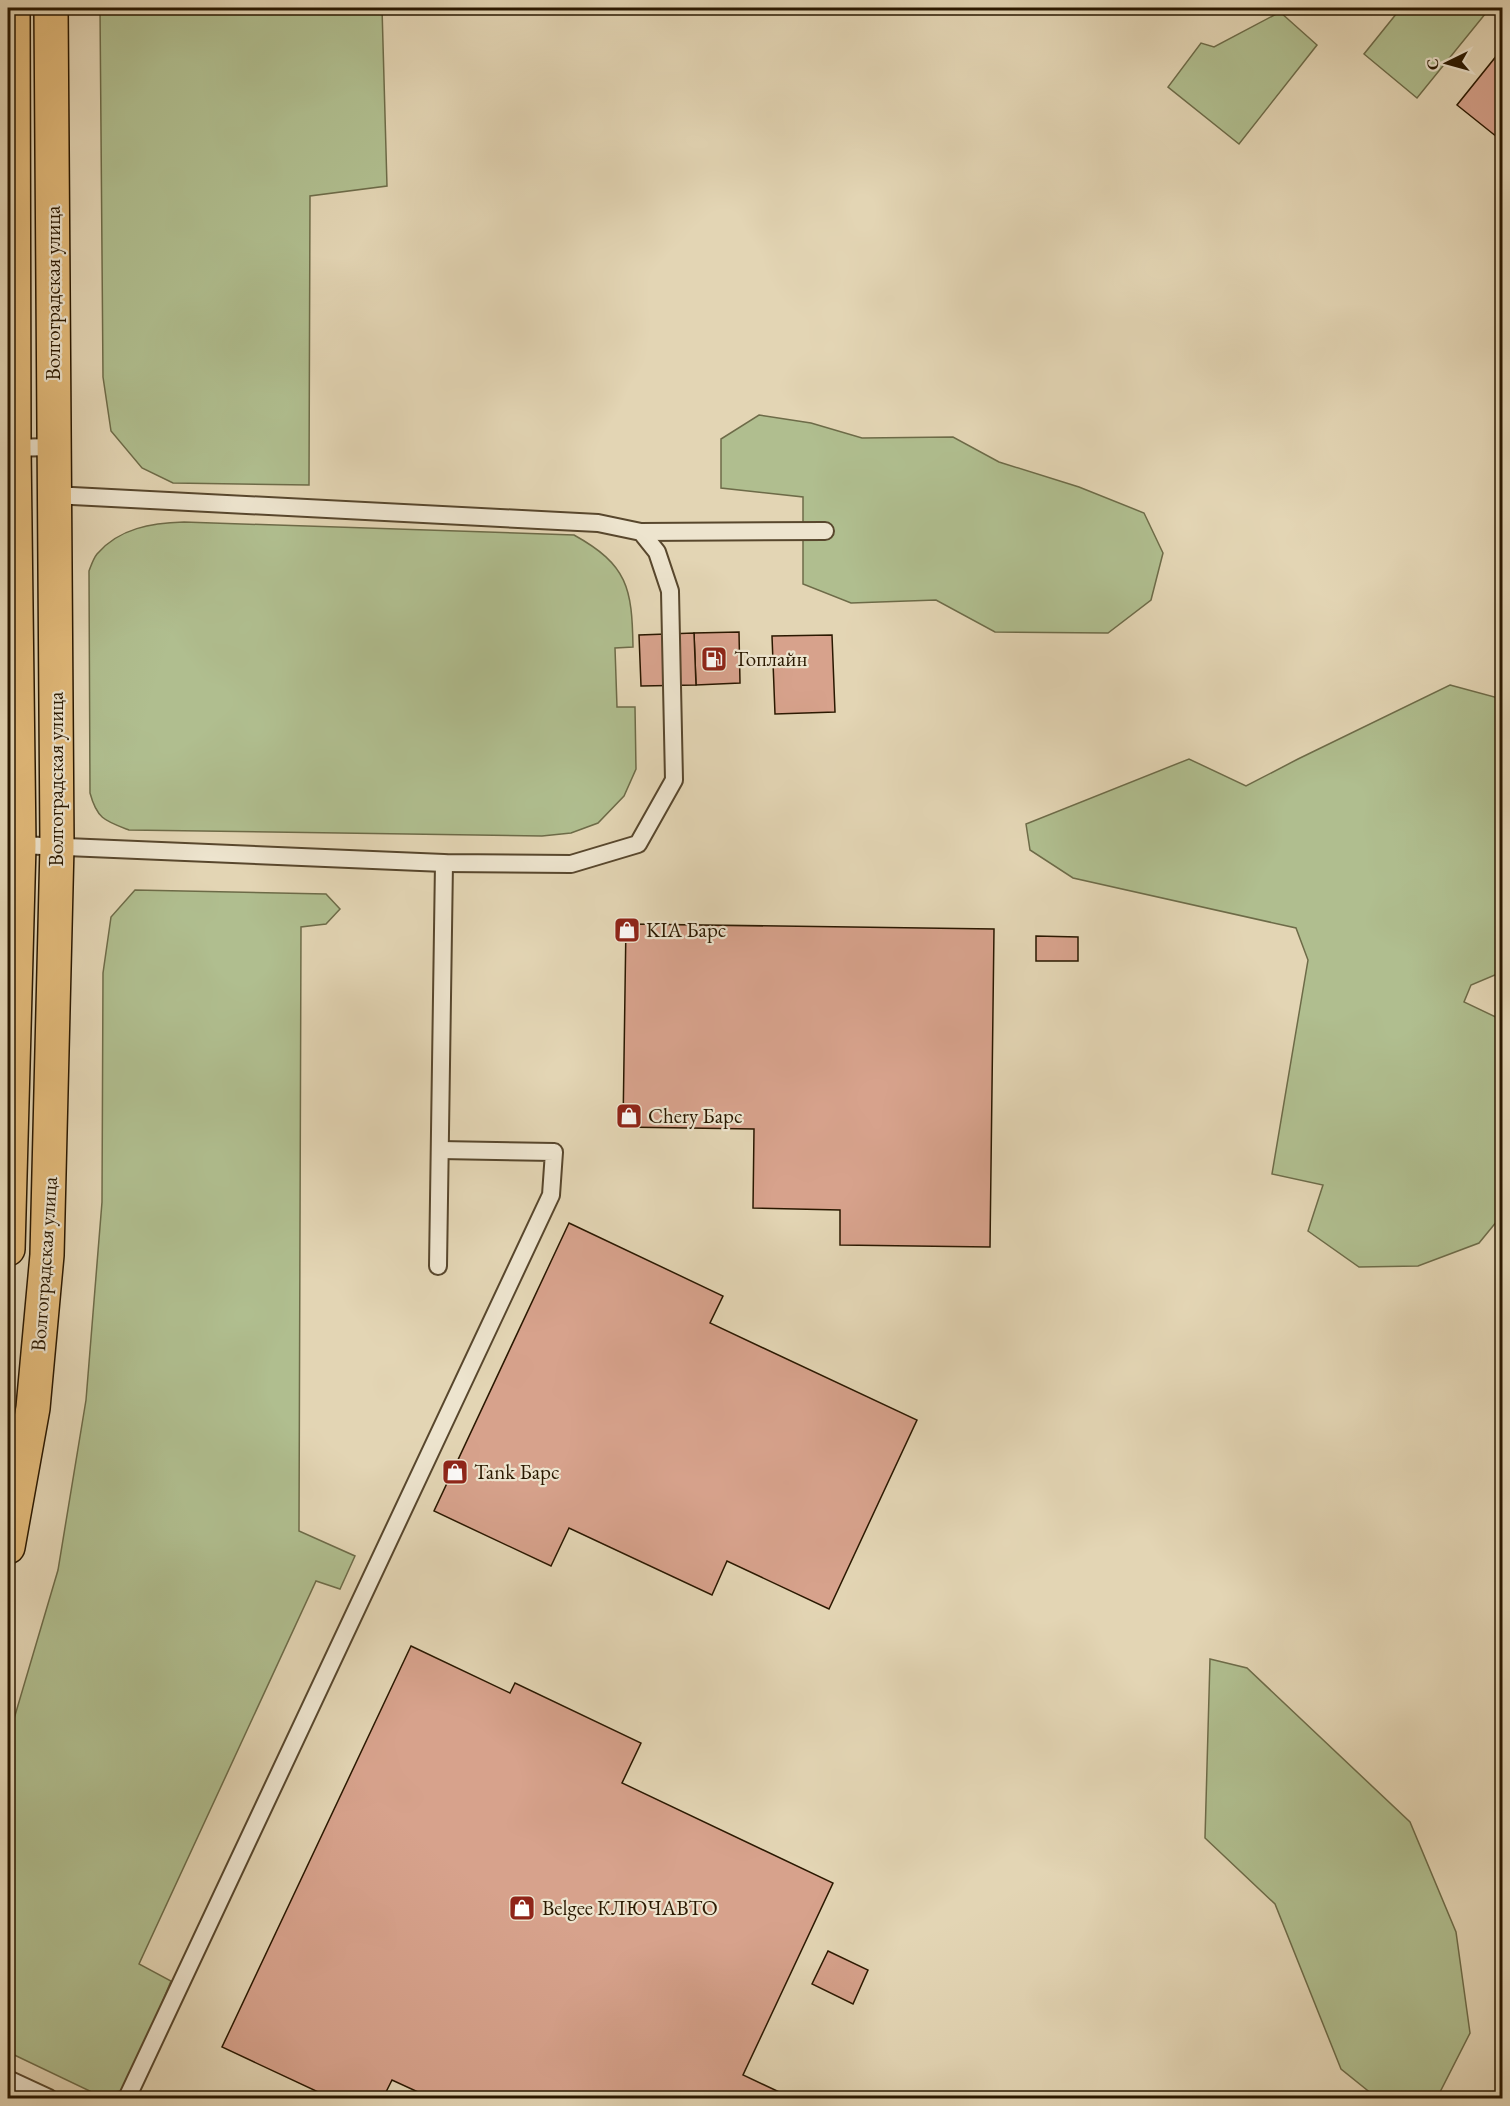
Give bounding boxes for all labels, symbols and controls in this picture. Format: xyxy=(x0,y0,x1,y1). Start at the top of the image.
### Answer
north arrow xyxy=(1417,33,1477,93)
text: С xyxy=(1422,58,1444,71)
street label: Волгоградская улица xyxy=(39,205,66,380)
fuel station icon: Топлайн xyxy=(699,644,729,674)
place label: Топлайн xyxy=(734,645,807,672)
street label: Волгоградская улица xyxy=(42,691,69,866)
shop icon: KIA Барс xyxy=(612,915,642,945)
place label: KIA Барс xyxy=(646,916,726,943)
shop icon: Chery Барс xyxy=(614,1101,644,1131)
place label: Chery Барс xyxy=(648,1102,742,1129)
street label: Волгоградская улица xyxy=(24,1175,63,1352)
shop icon: Tank Барс xyxy=(440,1457,470,1487)
place label: Tank Барс xyxy=(474,1458,560,1485)
shop icon: Belgee КЛЮЧАВТО xyxy=(507,1893,537,1923)
place label: Belgee КЛЮЧАВТО xyxy=(542,1894,718,1921)

